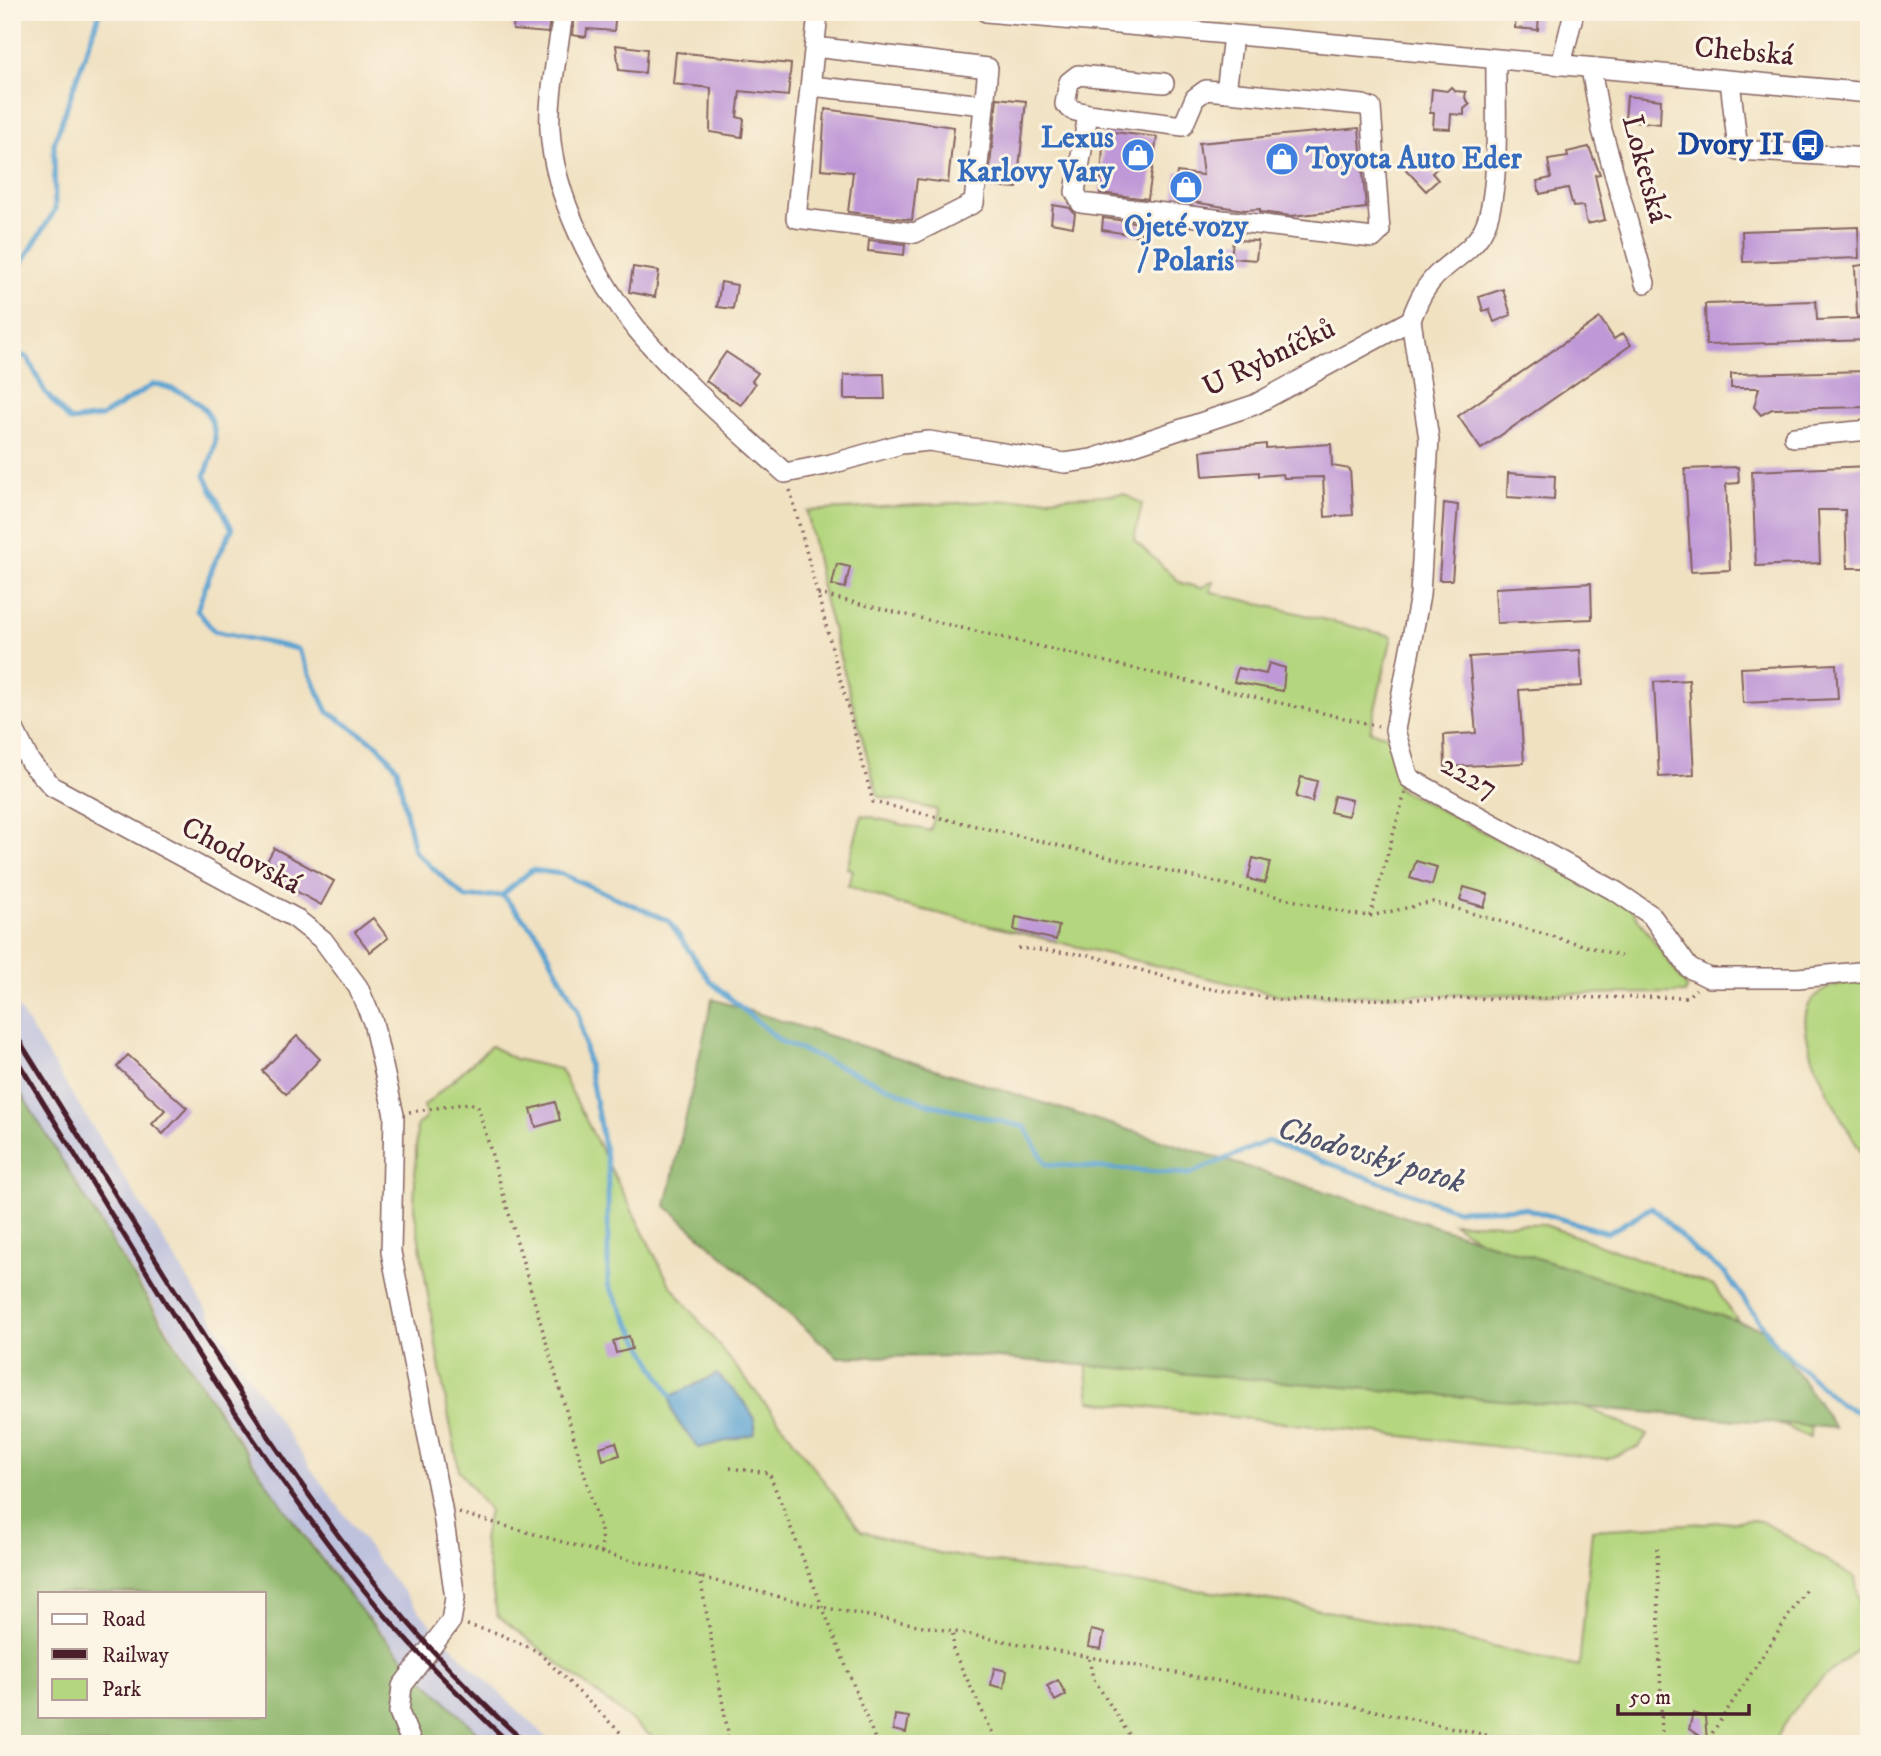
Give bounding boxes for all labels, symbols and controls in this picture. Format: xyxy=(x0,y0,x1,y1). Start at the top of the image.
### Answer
street label: Chebská xyxy=(1693,29,1796,75)
street label: Loketská xyxy=(1613,111,1677,227)
place label: Lexus Karlovy Vary xyxy=(957,120,1115,191)
bus stop icon: Dvory II xyxy=(1789,126,1827,164)
place label: Dvory II xyxy=(1678,127,1784,164)
shop icon: Lexus Karlovy Vary xyxy=(1119,136,1157,174)
shop icon: Toyota Auto Eder xyxy=(1263,140,1301,178)
place label: Toyota Auto Eder xyxy=(1305,141,1522,178)
shop icon: Ojeté vozy / Polaris xyxy=(1167,168,1205,206)
place label: Ojeté vozy / Polaris xyxy=(1124,209,1249,280)
street label: U Rybníčků xyxy=(1197,310,1341,406)
street label: 2227 xyxy=(1434,746,1504,808)
street label: Chodovská xyxy=(175,809,308,903)
water label: Chodovský potok xyxy=(1272,1109,1470,1204)
legend xyxy=(38,1592,266,1718)
text: Road xyxy=(102,1607,146,1633)
text: Railway xyxy=(102,1643,170,1669)
scale bar xyxy=(1618,1672,1750,1716)
text: Park xyxy=(102,1677,142,1703)
text: 50 m xyxy=(1629,1685,1671,1711)

